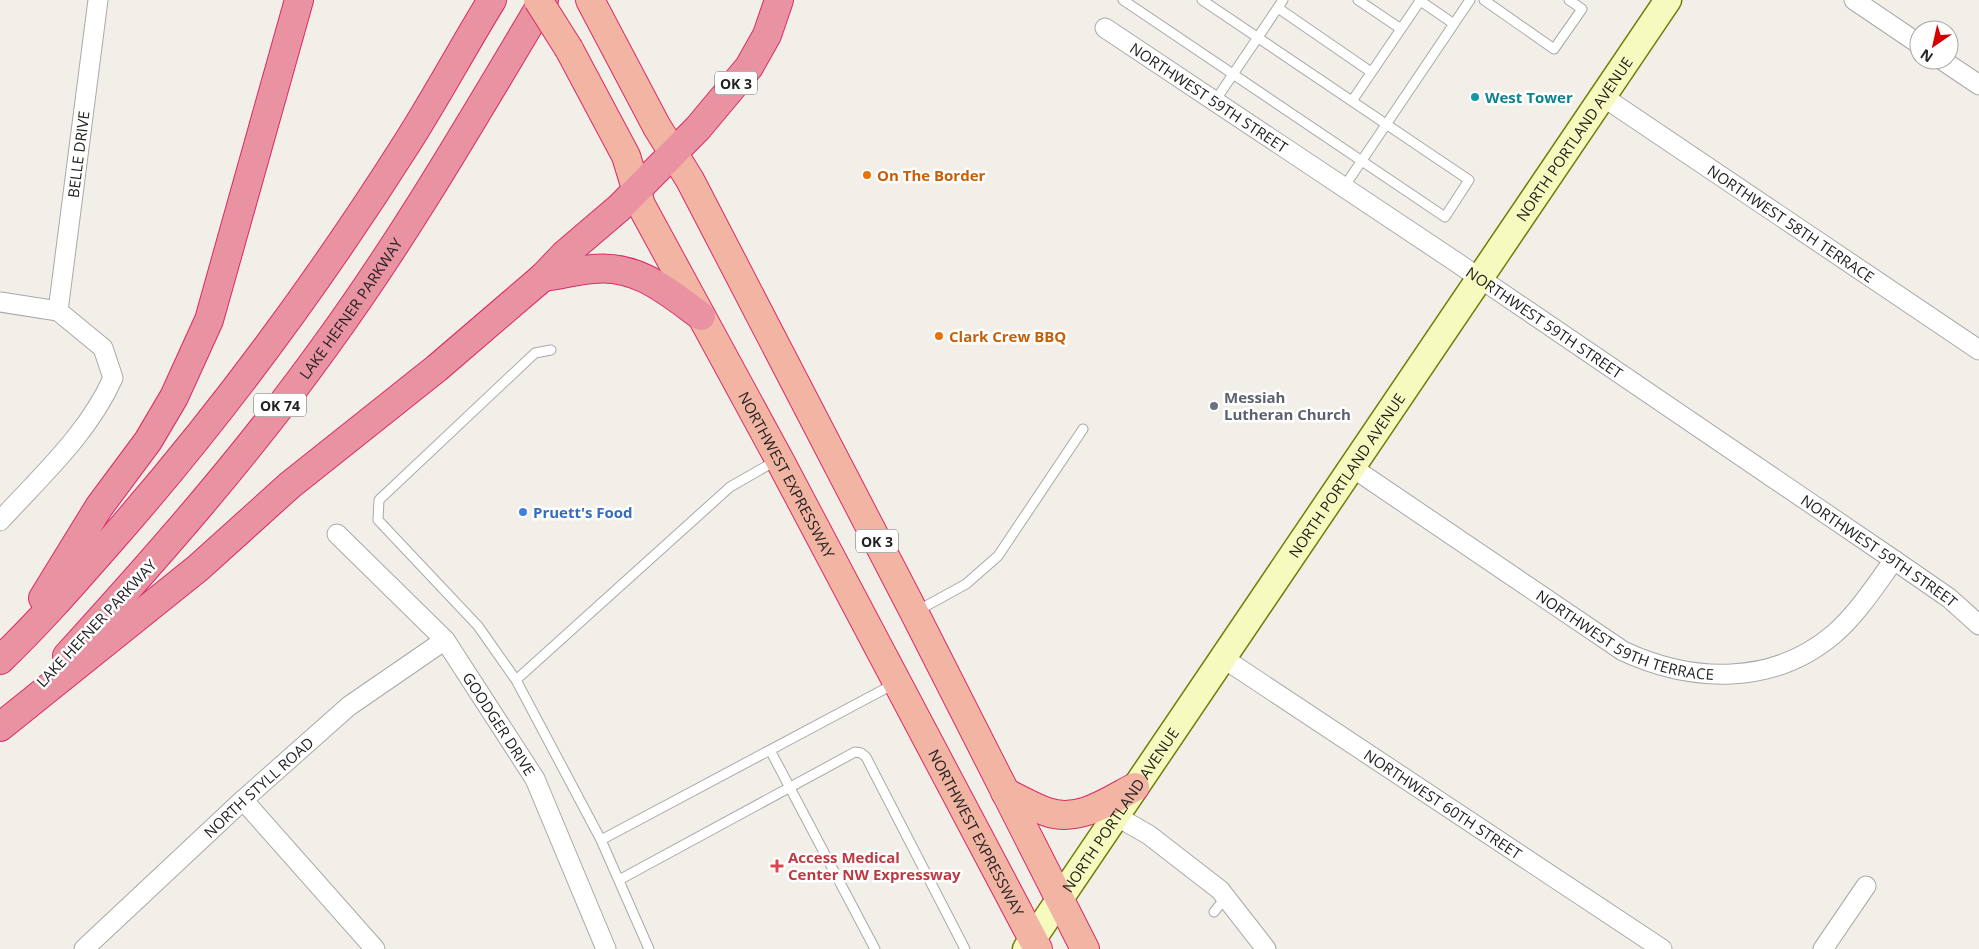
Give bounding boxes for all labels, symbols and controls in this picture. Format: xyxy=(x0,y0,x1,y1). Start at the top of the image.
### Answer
north arrow xyxy=(1909,20,1959,70)
street label: NORTHWEST 59TH STREET xyxy=(1126,38,1292,157)
text: N xyxy=(1916,45,1936,67)
street label: NORTH PORTLAND AVENUE xyxy=(1511,53,1637,225)
road number: OK 3 xyxy=(715,72,757,95)
place label: West Tower xyxy=(1485,87,1573,107)
marker: West Tower xyxy=(1469,91,1481,103)
street label: BELLE DRIVE xyxy=(63,110,94,199)
street label: NORTHWEST 58TH TERRACE xyxy=(1704,160,1878,287)
place label: On The Border xyxy=(877,165,986,185)
marker: On The Border xyxy=(861,169,873,181)
street label: LAKE HEFNER PARKWAY xyxy=(295,234,407,383)
street label: NORTHWEST 59TH STREET xyxy=(1462,262,1627,383)
place label: Clark Crew BBQ xyxy=(949,326,1066,346)
marker: Clark Crew BBQ xyxy=(933,330,945,342)
place label: Messiah Lutheran Church xyxy=(1224,387,1351,424)
street label: NORTHWEST EXPRESSWAY xyxy=(734,388,840,562)
street label: NORTH PORTLAND AVENUE xyxy=(1284,389,1409,561)
road number: OK 74 xyxy=(254,394,306,416)
marker: Messiah Lutheran Church xyxy=(1208,400,1220,412)
street label: NORTHWEST 59TH STREET xyxy=(1797,490,1962,611)
place label: Pruett's Food xyxy=(533,502,633,522)
marker: Pruett's Food xyxy=(517,506,529,518)
road number: OK 3 xyxy=(856,530,898,552)
street label: LAKE HEFNER PARKWAY xyxy=(32,555,161,691)
street label: NORTHWEST 59TH TERRACE xyxy=(1532,585,1715,684)
street label: GOODGER DRIVE xyxy=(458,668,540,779)
street label: NORTH PORTLAND AVENUE xyxy=(1057,724,1183,896)
street label: NORTH STYLL ROAD xyxy=(199,732,318,842)
street label: NORTHWEST 60TH STREET xyxy=(1360,744,1526,864)
street label: NORTHWEST EXPRESSWAY xyxy=(924,746,1029,920)
place label: Access Medical Center NW Expressway xyxy=(788,847,961,884)
marker: Access Medical Center NW Expressway xyxy=(770,859,784,873)

